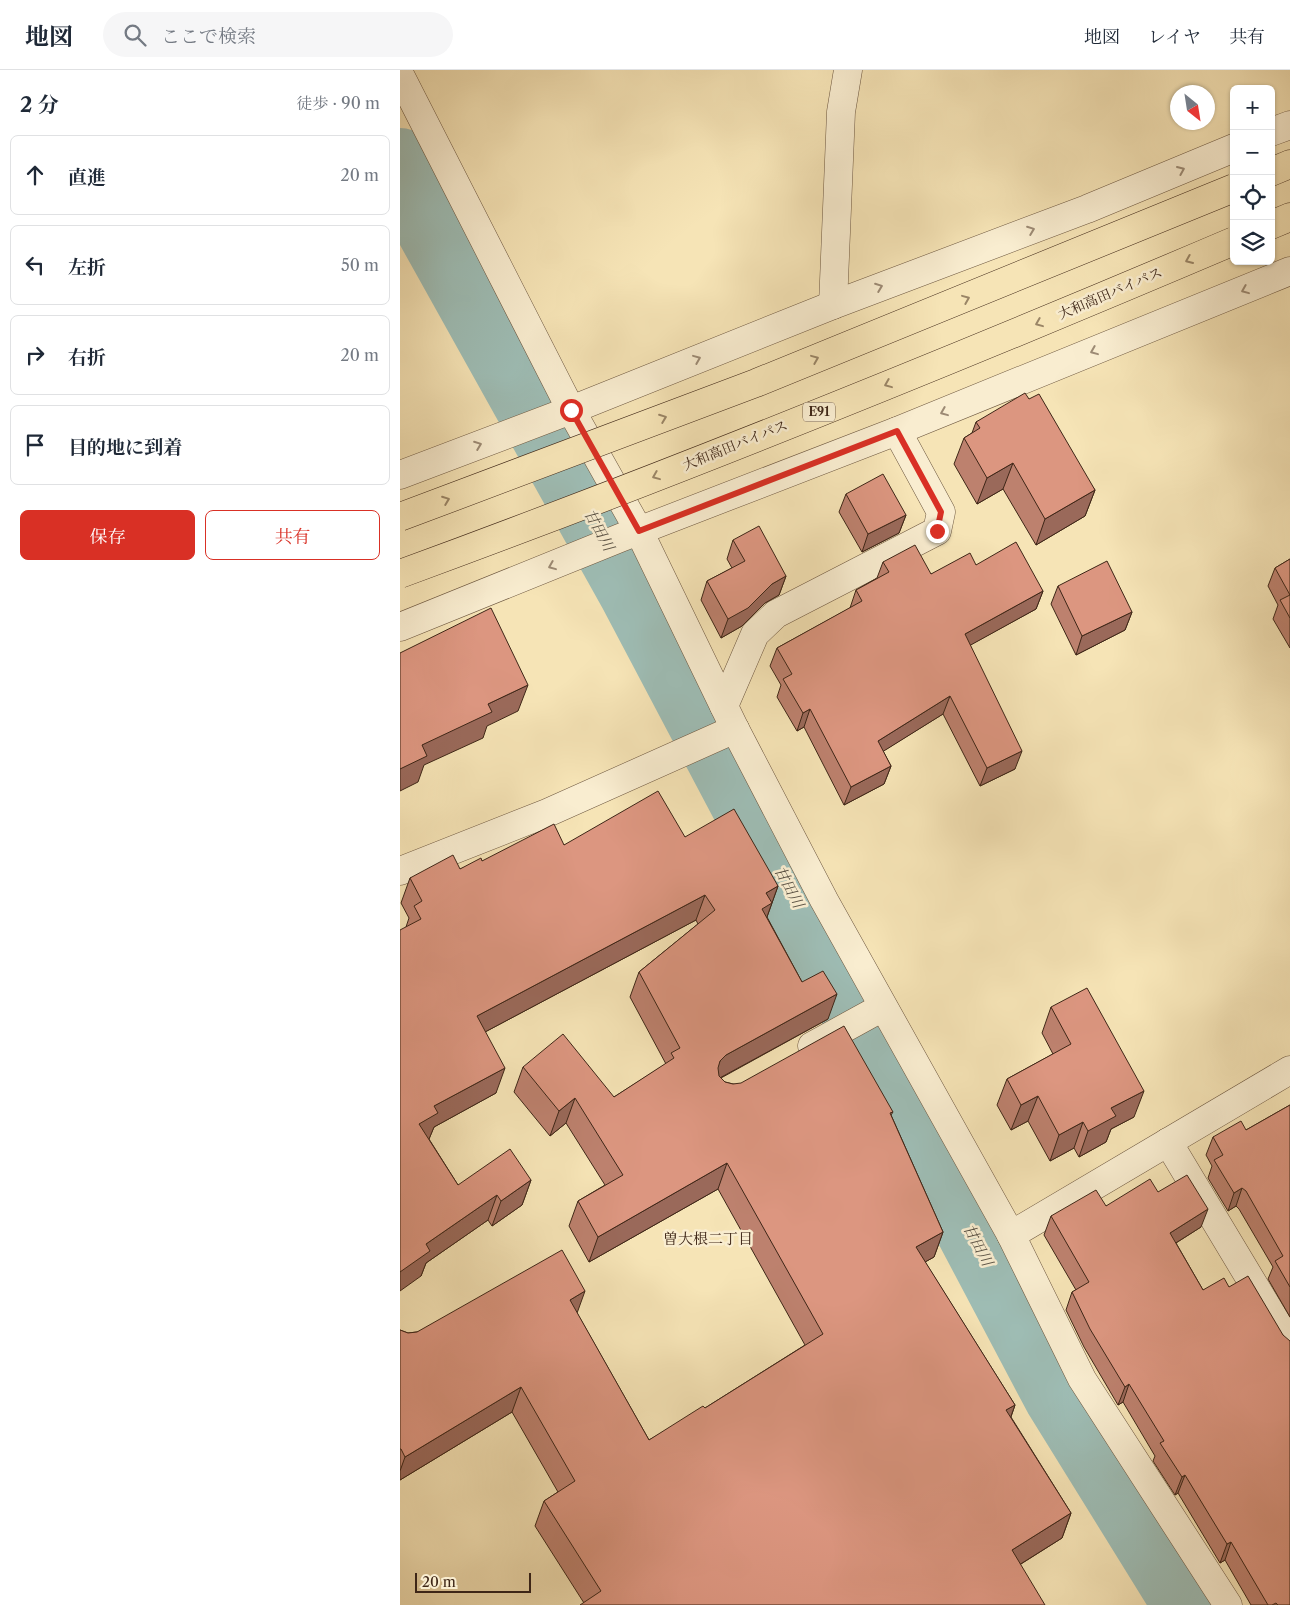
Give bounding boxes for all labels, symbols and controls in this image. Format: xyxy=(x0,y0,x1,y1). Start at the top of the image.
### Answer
search box xyxy=(103,12,453,57)
icon: search xyxy=(121,21,149,49)
text: 地図 xyxy=(25,22,73,51)
text: ここで検索 xyxy=(161,25,256,48)
text: 地図 xyxy=(1084,26,1120,48)
text: レイヤ xyxy=(1148,26,1201,48)
text: 共有 xyxy=(1229,26,1265,48)
north arrow xyxy=(1170,85,1215,130)
map controls xyxy=(1230,85,1275,265)
button: + xyxy=(1230,85,1275,130)
text: 2 分 xyxy=(20,92,59,117)
text: 徒歩 · 90 m xyxy=(296,93,380,113)
button: − xyxy=(1230,130,1275,175)
icon: ahead xyxy=(21,161,49,189)
text: 20 m xyxy=(340,165,379,185)
one-way arrow xyxy=(1177,165,1185,175)
text: 直進 xyxy=(68,166,106,189)
button: locate xyxy=(1230,175,1275,220)
button: layers xyxy=(1230,220,1275,265)
one-way arrow xyxy=(1026,226,1034,236)
icon: left xyxy=(21,251,49,279)
one-way arrow xyxy=(1185,253,1194,264)
text: 50 m xyxy=(341,255,379,275)
text: 左折 xyxy=(68,256,106,279)
street label: 大和高田バイパス xyxy=(1055,263,1165,323)
one-way arrow xyxy=(874,283,882,293)
one-way arrow xyxy=(1241,283,1250,294)
one-way arrow xyxy=(961,294,969,304)
one-way arrow xyxy=(1035,317,1044,327)
icon: right xyxy=(21,341,49,369)
one-way arrow xyxy=(1090,344,1099,355)
text: 20 m xyxy=(340,345,379,365)
text: 右折 xyxy=(68,346,106,369)
one-way arrow xyxy=(692,355,701,365)
one-way arrow xyxy=(810,355,819,366)
one-way arrow xyxy=(884,377,893,388)
route start xyxy=(560,399,583,422)
road number: E91 xyxy=(803,402,835,422)
one-way arrow xyxy=(940,406,949,416)
one-way arrow xyxy=(658,414,667,424)
street label: 大和高田バイパス xyxy=(680,416,790,474)
icon: arrive xyxy=(21,431,49,459)
text: 目的地に到着 xyxy=(68,436,182,459)
one-way arrow xyxy=(473,441,482,451)
one-way arrow xyxy=(652,470,661,480)
one-way arrow xyxy=(441,496,449,506)
water label: 甘田川 xyxy=(580,505,620,556)
button: 保存 xyxy=(20,510,195,560)
button: 共有 xyxy=(205,510,380,560)
route end xyxy=(926,520,949,543)
one-way arrow xyxy=(548,559,557,570)
water label: 甘田川 xyxy=(770,862,809,913)
water label: 甘田川 xyxy=(959,1220,998,1271)
district label: 曽大根二丁目 xyxy=(663,1229,753,1248)
scale bar xyxy=(415,1570,531,1593)
text: 20 m xyxy=(422,1573,456,1591)

